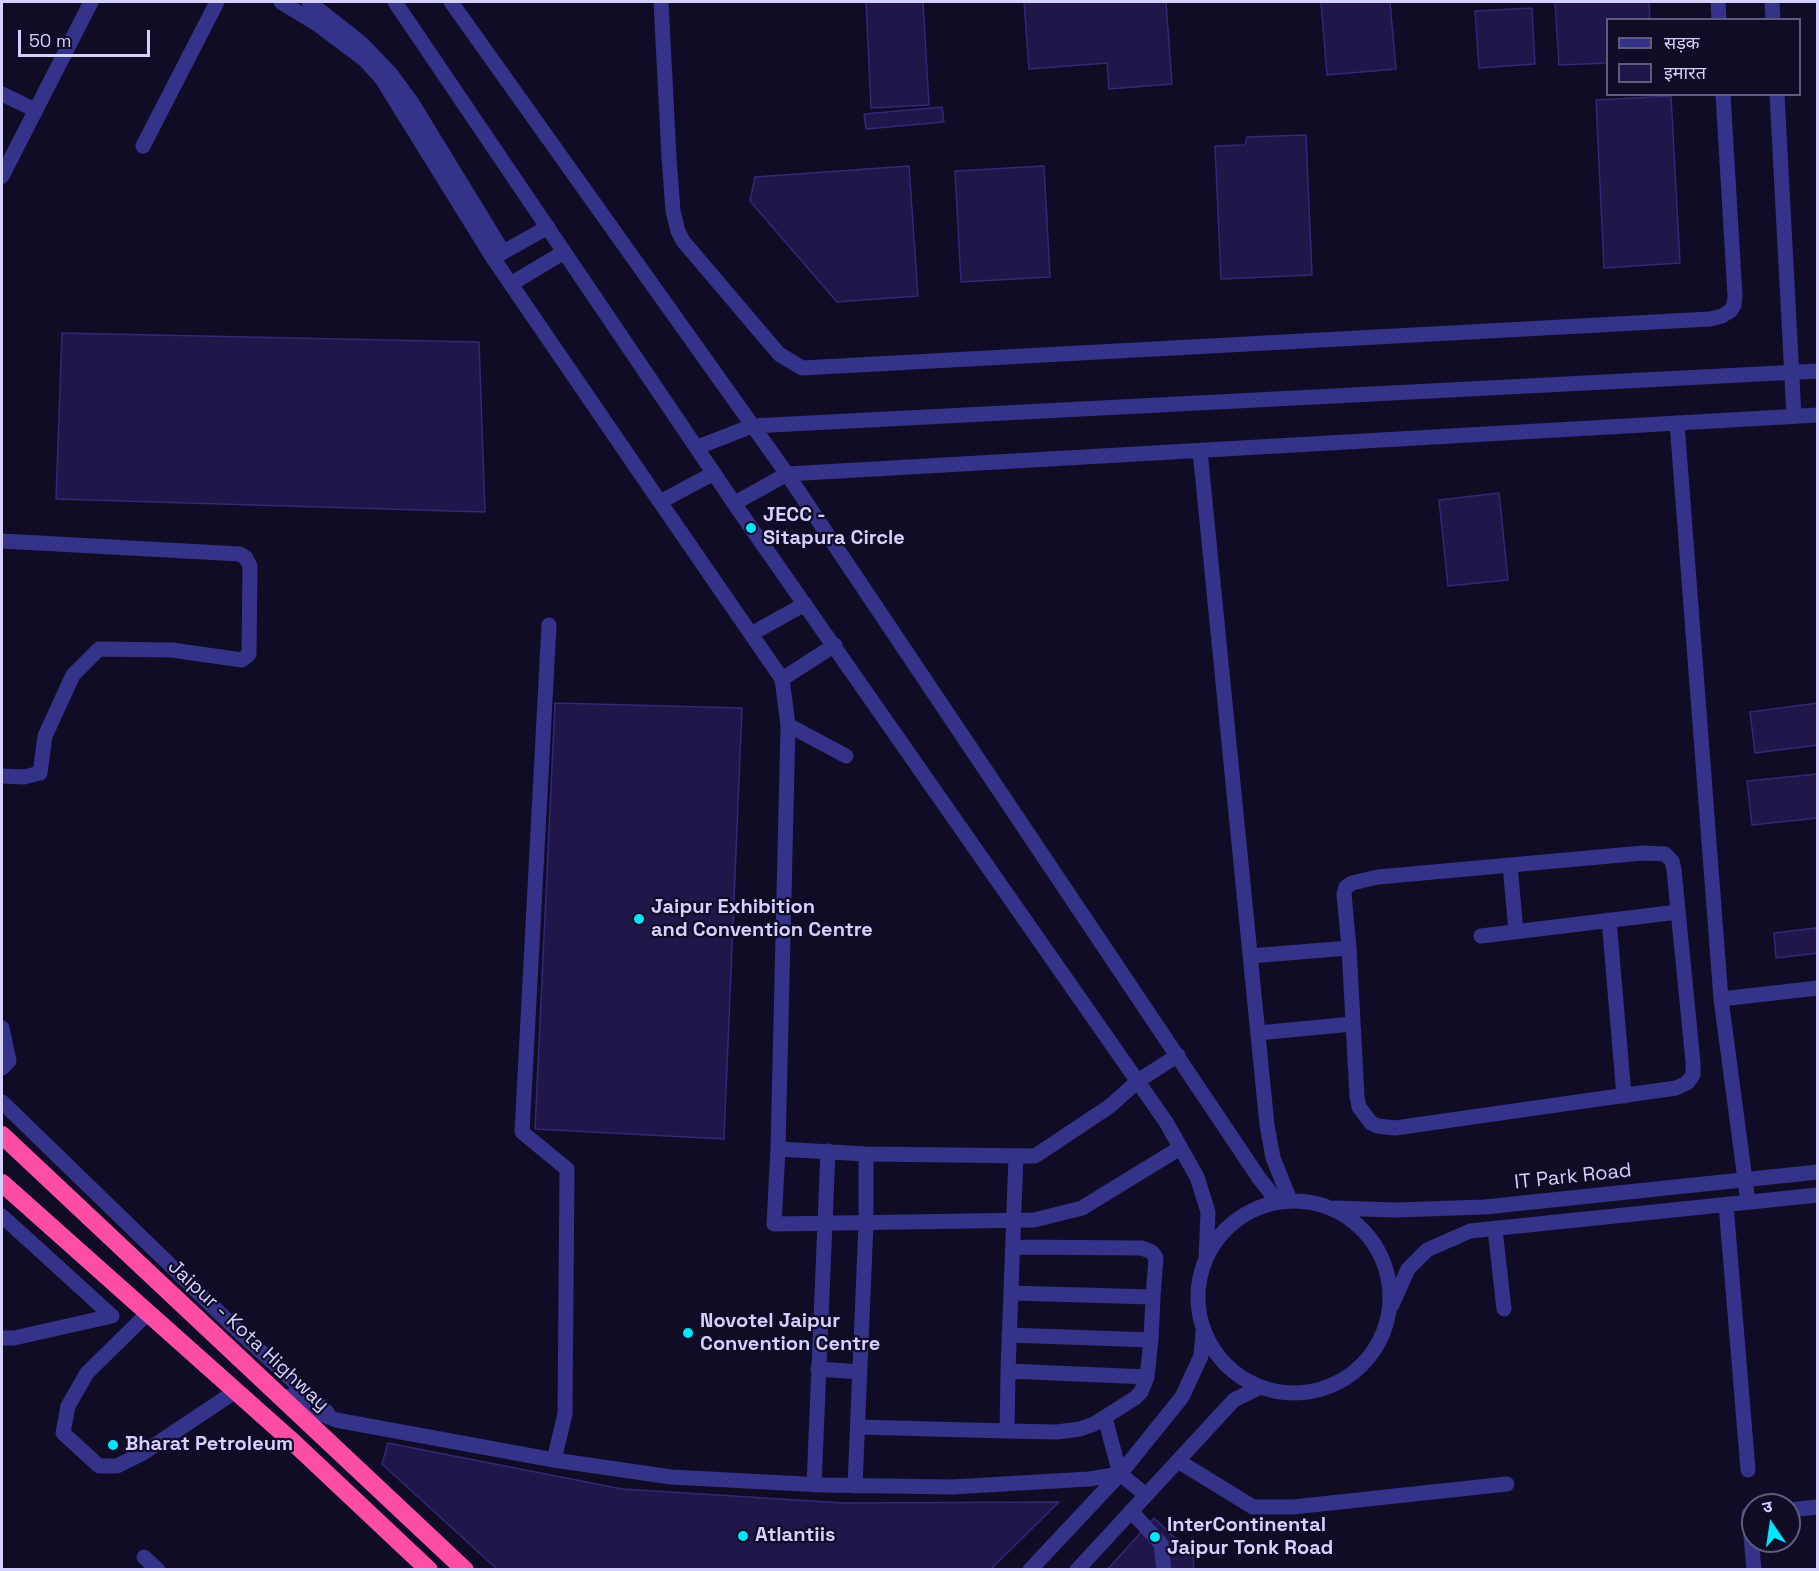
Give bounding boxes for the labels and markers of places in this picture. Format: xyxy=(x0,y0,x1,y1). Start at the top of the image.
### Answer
place label: JECC - Sitapura Circle xyxy=(763,504,905,551)
marker: JECC - Sitapura Circle xyxy=(744,521,758,535)
place label: Jaipur Exhibition and Convention Centre xyxy=(651,896,873,943)
marker: Jaipur Exhibition and Convention Centre xyxy=(632,912,646,926)
place label: Novotel Jaipur Convention Centre xyxy=(700,1310,880,1357)
marker: Novotel Jaipur Convention Centre xyxy=(681,1326,695,1340)
place label: Bharat Petroleum xyxy=(125,1433,293,1457)
marker: Bharat Petroleum xyxy=(106,1438,120,1452)
place label: InterContinental Jaipur Tonk Road xyxy=(1167,1514,1333,1561)
place label: Atlantiis xyxy=(755,1524,835,1548)
marker: Atlantiis xyxy=(736,1529,750,1543)
marker: InterContinental Jaipur Tonk Road xyxy=(1148,1530,1162,1544)

